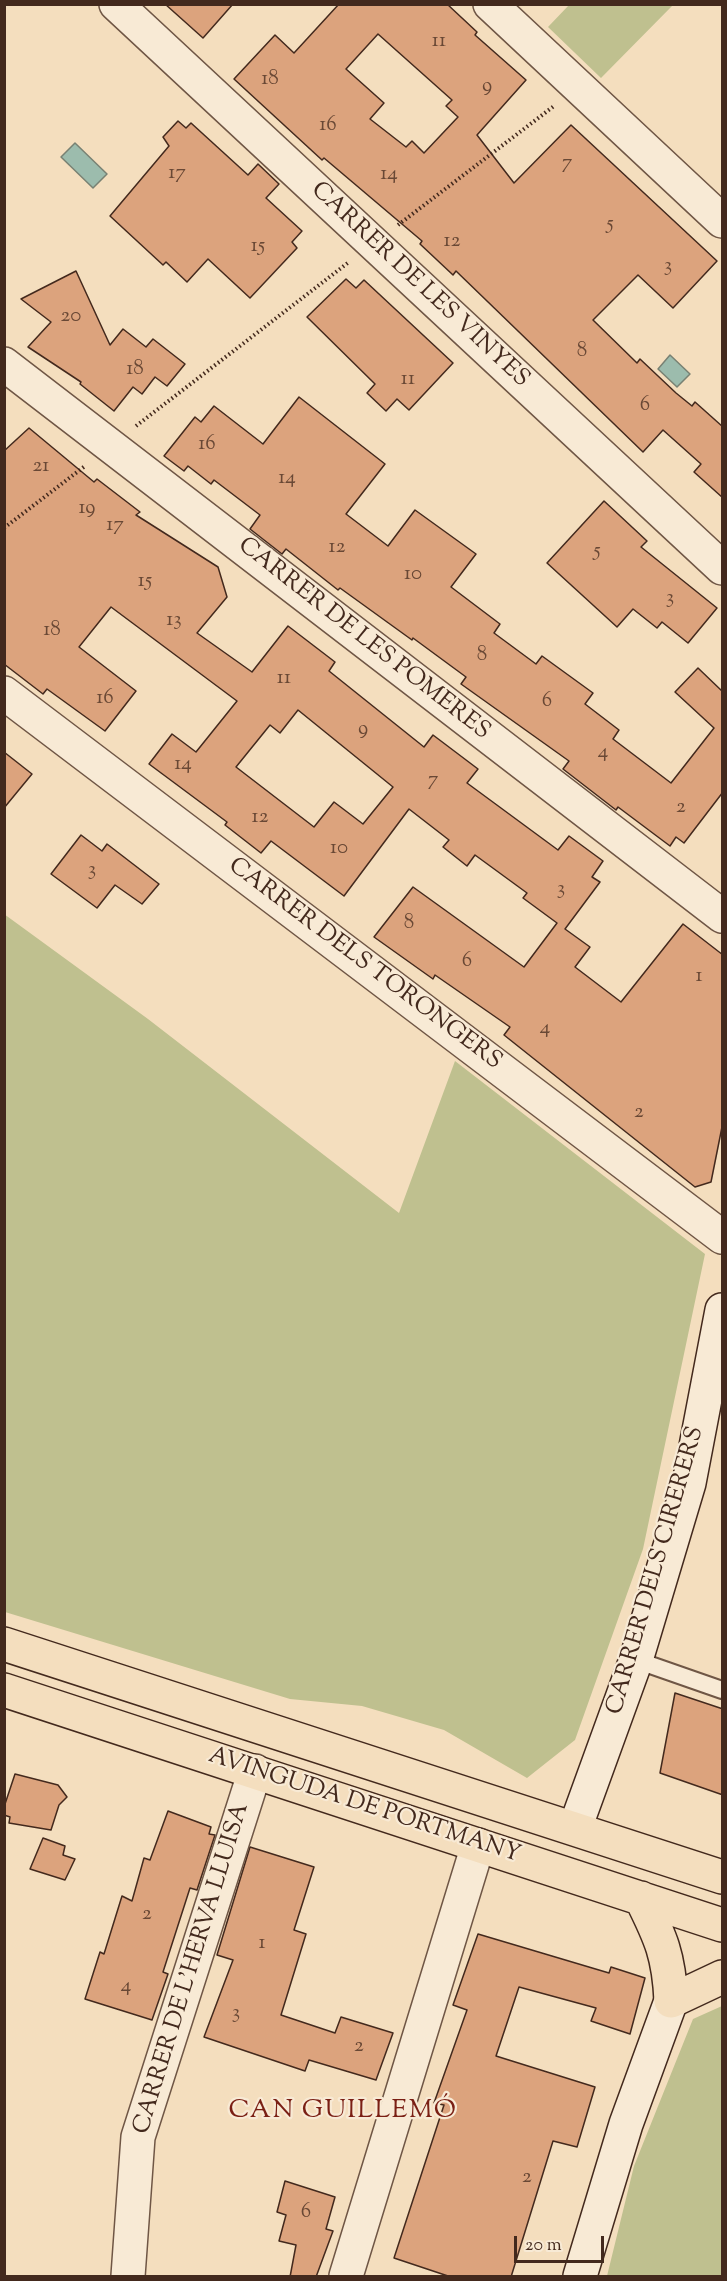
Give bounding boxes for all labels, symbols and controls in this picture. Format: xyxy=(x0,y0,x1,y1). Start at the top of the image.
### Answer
house number: 11 xyxy=(432,29,446,55)
house number: 18 xyxy=(261,67,279,93)
house number: 9 xyxy=(482,74,492,100)
house number: 16 xyxy=(319,113,337,139)
house number: 7 xyxy=(562,151,572,177)
house number: 17 xyxy=(168,161,186,187)
house number: 14 xyxy=(380,162,398,188)
street label: CARRER DE LES VINYES xyxy=(304,177,534,395)
house number: 5 xyxy=(606,212,614,238)
house number: 12 xyxy=(444,229,460,255)
house number: 15 xyxy=(251,234,265,260)
house number: 3 xyxy=(664,254,672,280)
house number: 20 xyxy=(61,304,81,330)
house number: 8 xyxy=(577,339,587,365)
house number: 18 xyxy=(126,357,144,383)
house number: 11 xyxy=(401,367,415,393)
house number: 6 xyxy=(640,393,650,419)
house number: 16 xyxy=(198,432,216,458)
house number: 21 xyxy=(33,454,49,480)
house number: 14 xyxy=(278,466,296,492)
house number: 19 xyxy=(78,496,96,522)
house number: 17 xyxy=(106,513,124,539)
street label: CARRER DE LES POMERES xyxy=(231,533,495,747)
house number: 12 xyxy=(329,535,345,561)
house number: 5 xyxy=(593,539,601,565)
house number: 10 xyxy=(404,562,422,588)
house number: 15 xyxy=(138,569,152,595)
house number: 3 xyxy=(666,586,674,612)
house number: 13 xyxy=(166,608,182,634)
house number: 18 xyxy=(43,618,61,644)
house number: 8 xyxy=(477,643,487,669)
house number: 11 xyxy=(277,666,291,692)
house number: 16 xyxy=(96,686,114,712)
house number: 6 xyxy=(542,689,552,715)
house number: 9 xyxy=(358,717,368,743)
house number: 4 xyxy=(598,740,608,766)
house number: 14 xyxy=(174,752,192,778)
house number: 7 xyxy=(428,768,438,794)
house number: 2 xyxy=(676,795,686,821)
house number: 12 xyxy=(252,805,268,831)
house number: 10 xyxy=(330,836,348,862)
street label: CARRER DELS TORONGERS xyxy=(222,853,506,1077)
house number: 3 xyxy=(88,858,96,884)
house number: 3 xyxy=(557,877,565,903)
house number: 8 xyxy=(404,911,414,937)
house number: 6 xyxy=(462,949,472,975)
house number: 1 xyxy=(695,964,703,990)
house number: 4 xyxy=(540,1016,550,1042)
house number: 2 xyxy=(634,1100,644,1126)
street label: CARRER DELS CIRERERS xyxy=(602,1424,712,1718)
street label: AVINGUDA DE PORTMANY xyxy=(204,1743,524,1871)
street label: CARRER DE L'HERVA LLUISA xyxy=(129,1800,257,2138)
house number: 2 xyxy=(142,1902,152,1928)
house number: 1 xyxy=(258,1931,266,1957)
house number: 4 xyxy=(121,1974,131,2000)
house number: 3 xyxy=(232,2001,240,2027)
house number: 2 xyxy=(354,2034,364,2060)
district label: CAN GUILLEMÓ xyxy=(229,2097,457,2129)
house number: 2 xyxy=(522,2165,532,2191)
house number: 6 xyxy=(301,2200,311,2226)
scale bar xyxy=(517,2224,607,2262)
text: 20 m xyxy=(525,2233,562,2259)

